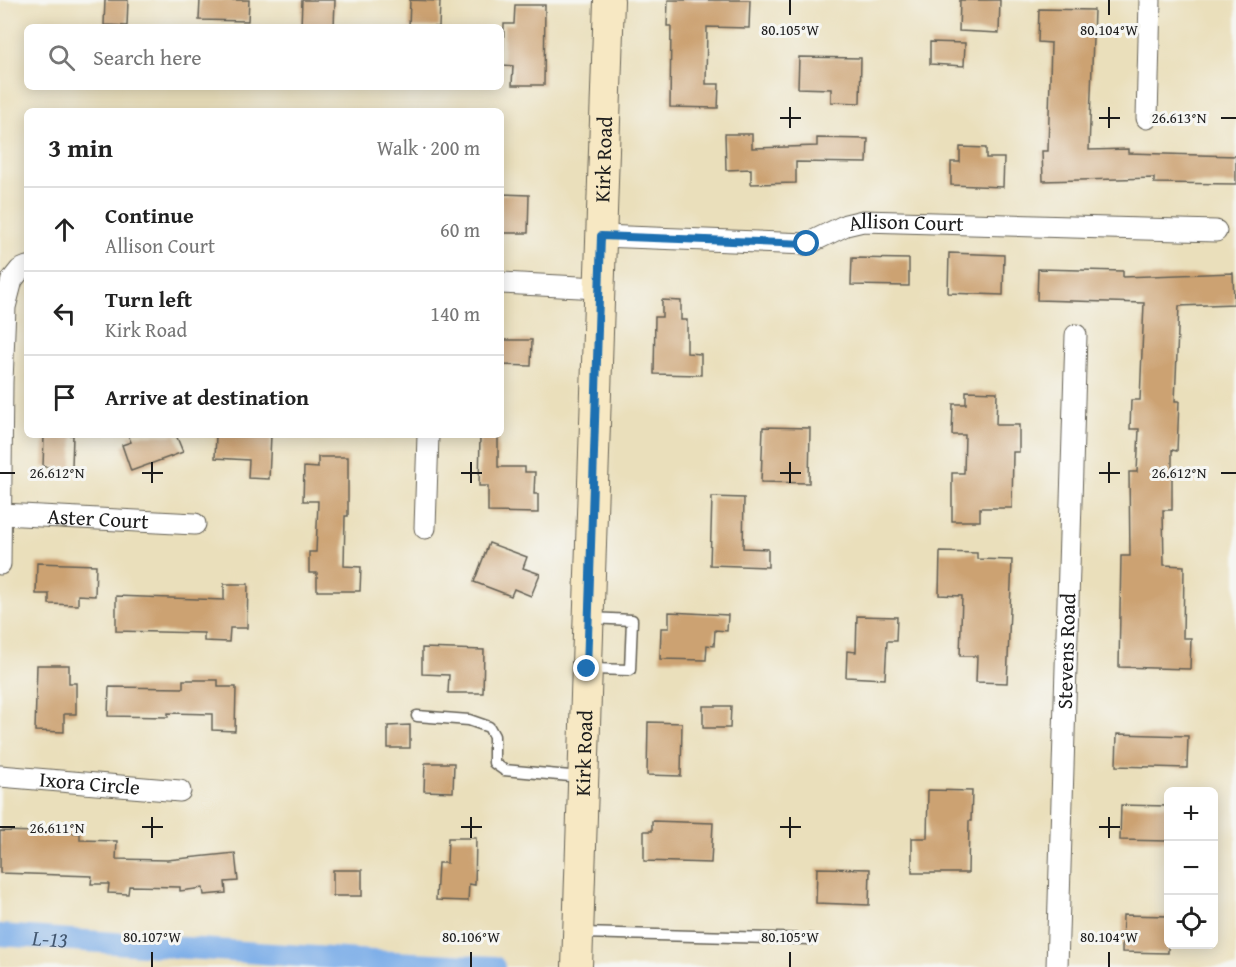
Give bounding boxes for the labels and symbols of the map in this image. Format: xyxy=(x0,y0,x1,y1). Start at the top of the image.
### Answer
text: 80.105°W xyxy=(761,19,819,40)
text: 80.104°W xyxy=(1080,19,1138,40)
text: 26.613°N xyxy=(1152,107,1207,128)
street label: Kirk Road xyxy=(586,115,620,203)
street label: Allison Court xyxy=(845,205,965,239)
route start xyxy=(793,230,819,256)
text: 26.612°N xyxy=(30,462,85,483)
text: 26.612°N xyxy=(1152,462,1207,483)
street label: Aster Court xyxy=(47,500,150,537)
street label: Stevens Road xyxy=(1049,592,1083,710)
route end xyxy=(573,655,599,681)
street label: Kirk Road xyxy=(567,709,601,797)
street label: Ixora Circle xyxy=(38,763,141,803)
text: 26.611°N xyxy=(30,817,85,838)
water label: L-13 xyxy=(30,921,69,956)
text: 80.107°W xyxy=(123,926,181,947)
text: 80.106°W xyxy=(442,926,500,947)
text: 80.105°W xyxy=(761,926,819,947)
text: 80.104°W xyxy=(1080,926,1138,947)

